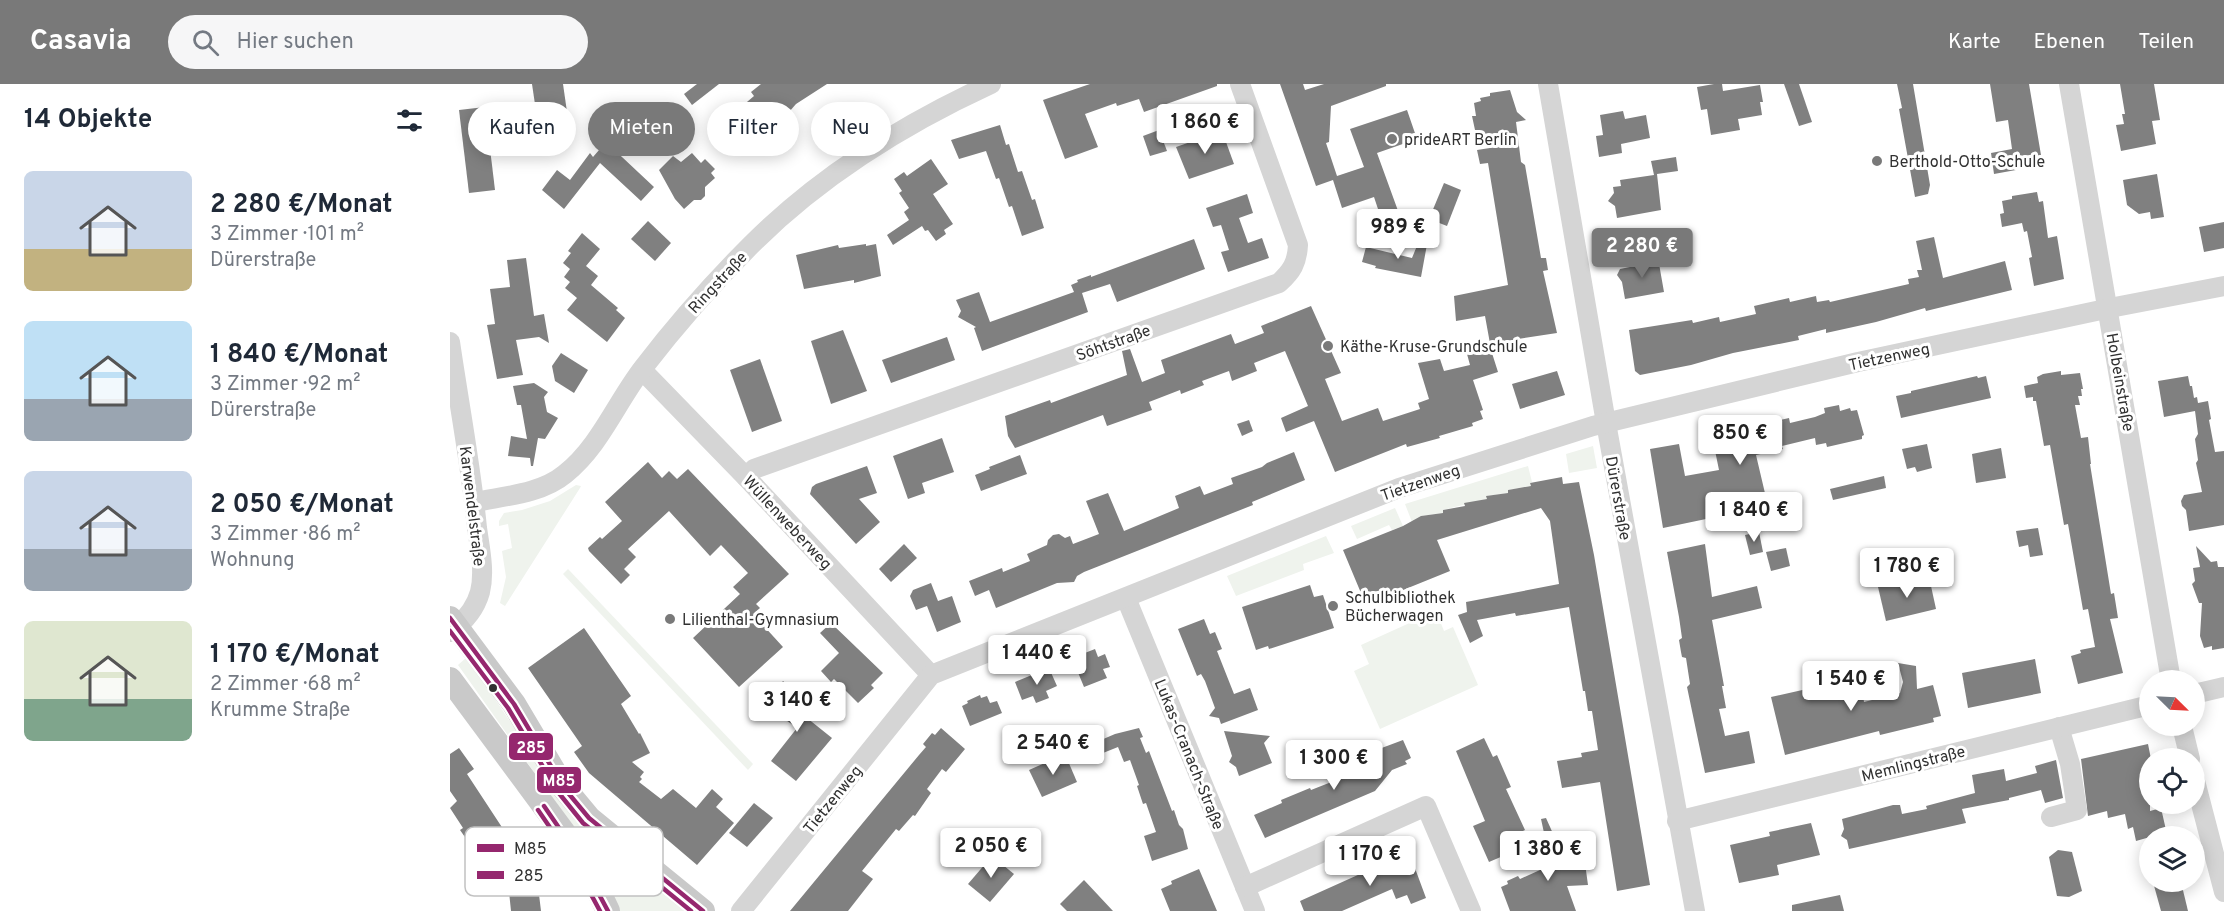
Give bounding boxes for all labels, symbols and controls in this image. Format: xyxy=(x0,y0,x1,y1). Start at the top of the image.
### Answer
search box xyxy=(168,15,588,69)
text: Casavia xyxy=(30,24,132,60)
icon: search xyxy=(189,26,222,59)
text: Hier suchen xyxy=(237,29,354,56)
text: Karte xyxy=(1948,29,2000,56)
text: Ebenen xyxy=(2033,29,2105,56)
text: Teilen xyxy=(2138,29,2194,56)
chip: Kaufen xyxy=(468,102,576,156)
chip: Mieten xyxy=(588,102,695,156)
chip: Filter xyxy=(707,102,799,156)
chip: Neu xyxy=(811,102,891,156)
text: 14 Objekte xyxy=(24,104,152,137)
icon: filters xyxy=(393,104,426,137)
pin: 1 860 € xyxy=(1150,104,1260,155)
text: 1 860 € xyxy=(1171,110,1239,136)
place label: prideART Berlin xyxy=(1404,131,1517,151)
marker: prideART Berlin xyxy=(1385,132,1399,146)
place label: Berthold-Otto-Schule xyxy=(1889,153,2045,173)
marker: Berthold-Otto-Schule xyxy=(1870,154,1884,168)
text: 2 280 €/Monat xyxy=(210,189,393,222)
icon: home xyxy=(72,195,144,267)
pin: 989 € xyxy=(1356,209,1440,260)
text: 989 € xyxy=(1371,215,1425,241)
text: 3 Zimmer · 101 m² xyxy=(210,222,364,248)
pin: 2 280 € xyxy=(1587,228,1697,279)
text: 2 280 € xyxy=(1606,234,1678,260)
text: Dürerstraße xyxy=(210,248,316,274)
street label: Ringstraße xyxy=(685,248,752,319)
street label: Söhtstraße xyxy=(1074,321,1154,367)
street label: Holbeinstraße xyxy=(2101,331,2138,433)
place label: Käthe-Kruse-Grundschule xyxy=(1340,338,1527,358)
text: 1 840 €/Monat xyxy=(210,339,388,372)
marker: Käthe-Kruse-Grundschule xyxy=(1321,339,1335,353)
street label: Tietzenweg xyxy=(1847,340,1932,376)
icon: home xyxy=(72,345,144,417)
text: 3 Zimmer · 92 m² xyxy=(210,372,360,398)
text: Dürerstraße xyxy=(210,398,316,424)
pin: 850 € xyxy=(1698,415,1782,466)
text: 850 € xyxy=(1712,421,1768,447)
street label: Karwendelstraße xyxy=(454,445,488,567)
street label: Dürerstraße xyxy=(1600,455,1634,542)
street label: Tietzenweg xyxy=(1378,461,1463,507)
street label: Wüllenweberweg xyxy=(738,472,835,575)
text: 2 050 €/Monat xyxy=(210,489,394,522)
pin: 1 840 € xyxy=(1699,492,1809,543)
icon: home xyxy=(72,495,144,567)
text: 1 840 € xyxy=(1719,498,1789,524)
text: 3 Zimmer · 86 m² xyxy=(210,522,360,548)
text: Wohnung xyxy=(210,548,295,574)
pin: 1 780 € xyxy=(1852,548,1962,599)
text: 1 780 € xyxy=(1874,554,1940,580)
place label: Schulbibliothek Bücherwagen xyxy=(1345,589,1456,627)
marker: Schulbibliothek Bücherwagen xyxy=(1326,599,1340,613)
place label: Lilienthal-Gymnasium xyxy=(682,611,839,631)
marker: Lilienthal-Gymnasium xyxy=(663,612,677,626)
pin: 1 440 € xyxy=(982,635,1092,686)
text: 1 170 €/Monat xyxy=(210,639,380,672)
text: 1 440 € xyxy=(1002,641,1072,667)
icon: home xyxy=(72,645,144,717)
pin: 1 540 € xyxy=(1796,661,1906,712)
text: 1 540 € xyxy=(1816,667,1886,693)
north arrow xyxy=(2139,670,2205,736)
map controls xyxy=(2139,670,2205,892)
text: 2 Zimmer · 68 m² xyxy=(210,672,361,698)
street label: Lukas-Cranach-Straße xyxy=(1149,676,1228,833)
unlabelled marker xyxy=(487,682,499,694)
pin: 3 140 € xyxy=(742,682,852,733)
text: 3 140 € xyxy=(763,688,831,714)
text: Krumme Straße xyxy=(210,698,350,724)
pin: 2 540 € xyxy=(998,725,1108,776)
text: 2 540 € xyxy=(1016,731,1090,757)
line badge: 285 xyxy=(508,732,554,761)
text: 285 xyxy=(516,739,546,759)
pin: 1 300 € xyxy=(1279,740,1389,791)
street label: Memlingstraße xyxy=(1860,742,1967,787)
text: 1 300 € xyxy=(1300,746,1368,772)
button: locate xyxy=(2139,748,2205,814)
street label: Tietzenweg xyxy=(800,762,867,839)
line badge: M85 xyxy=(536,766,582,794)
text: M85 xyxy=(543,772,575,792)
button: layers xyxy=(2139,826,2205,892)
legend xyxy=(465,827,663,896)
pin: 2 050 € xyxy=(936,828,1046,879)
pin: 1 380 € xyxy=(1493,831,1603,882)
text: 2 050 € xyxy=(954,834,1028,860)
pin: 1 170 € xyxy=(1315,836,1425,887)
text: 1 380 € xyxy=(1514,837,1582,863)
text: M85 xyxy=(514,840,547,860)
text: 1 170 € xyxy=(1339,842,1401,868)
text: 285 xyxy=(514,867,544,887)

